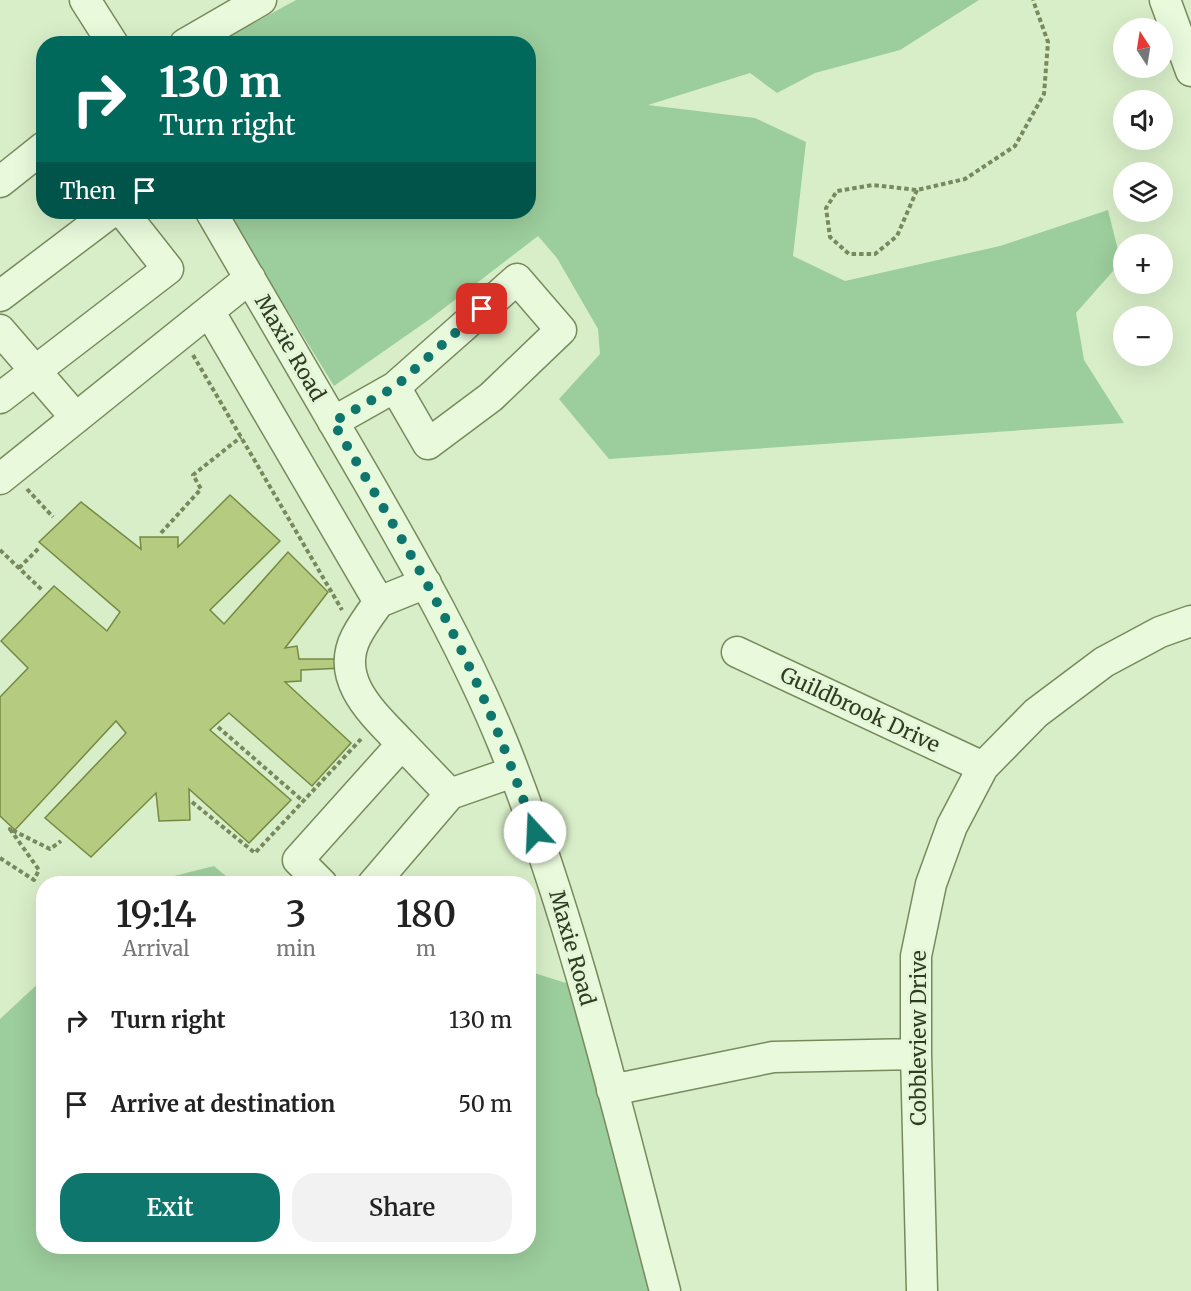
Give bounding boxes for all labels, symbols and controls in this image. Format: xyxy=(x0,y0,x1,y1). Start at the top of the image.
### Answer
north arrow xyxy=(1113,18,1173,78)
map controls xyxy=(1113,18,1173,366)
text: 130 m xyxy=(159,56,281,108)
icon: right xyxy=(60,60,138,138)
button: sound xyxy=(1113,90,1173,150)
text: Turn right xyxy=(159,108,296,142)
button: layers xyxy=(1113,162,1173,222)
icon: arrive xyxy=(128,174,161,207)
text: Then xyxy=(60,177,116,205)
button: + xyxy=(1113,234,1173,294)
pin xyxy=(456,283,507,334)
street label: Maxie Road xyxy=(249,290,332,406)
icon: arrive xyxy=(465,292,498,325)
button: − xyxy=(1113,306,1173,366)
street label: Guildbrook Drive xyxy=(776,661,944,758)
position arrow xyxy=(503,800,567,864)
street label: Maxie Road xyxy=(543,887,602,1009)
text: 19:14 xyxy=(116,892,196,937)
text: 3 xyxy=(286,892,306,937)
text: 180 xyxy=(396,892,456,937)
text: Arrival xyxy=(123,936,190,961)
text: min xyxy=(276,936,316,961)
text: m xyxy=(416,936,436,961)
street label: Cobbleview Drive xyxy=(905,950,932,1126)
icon: right xyxy=(60,1004,93,1037)
text: Turn right xyxy=(111,1006,225,1034)
text: 130 m xyxy=(449,1006,512,1034)
icon: arrive xyxy=(60,1088,93,1121)
text: Arrive at destination xyxy=(111,1090,335,1118)
text: 50 m xyxy=(458,1090,512,1118)
button: Exit xyxy=(60,1173,280,1242)
button: Share xyxy=(292,1173,512,1242)

